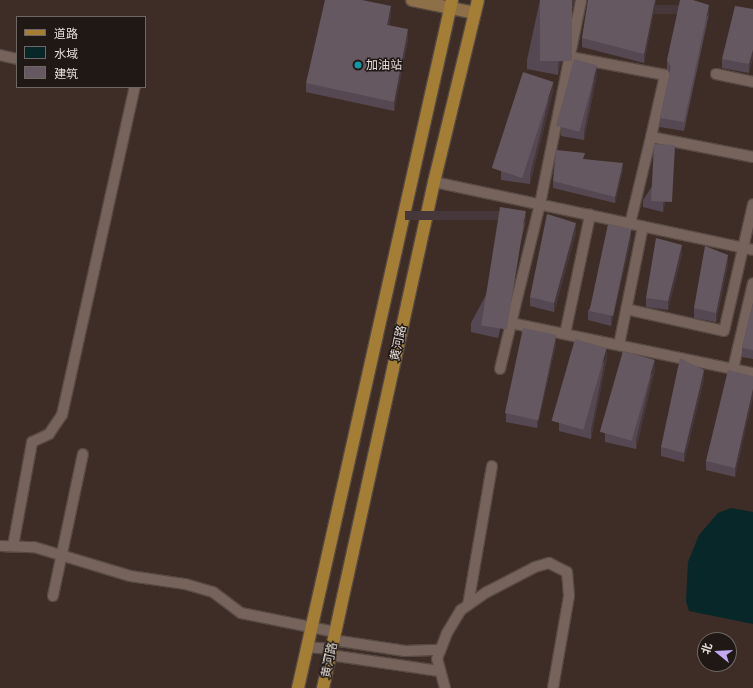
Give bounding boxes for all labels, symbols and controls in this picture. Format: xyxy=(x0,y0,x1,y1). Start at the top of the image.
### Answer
legend xyxy=(16,16,146,88)
text: 道路 xyxy=(54,26,78,41)
text: 水域 xyxy=(54,46,78,61)
place label: 加油站 xyxy=(366,58,402,72)
marker: 加油站 xyxy=(353,60,363,70)
text: 建筑 xyxy=(54,66,78,81)
street label: 黄河路 xyxy=(387,324,409,362)
north arrow xyxy=(697,632,737,672)
street label: 黄河路 xyxy=(318,641,340,679)
text: 北 xyxy=(698,641,715,656)

